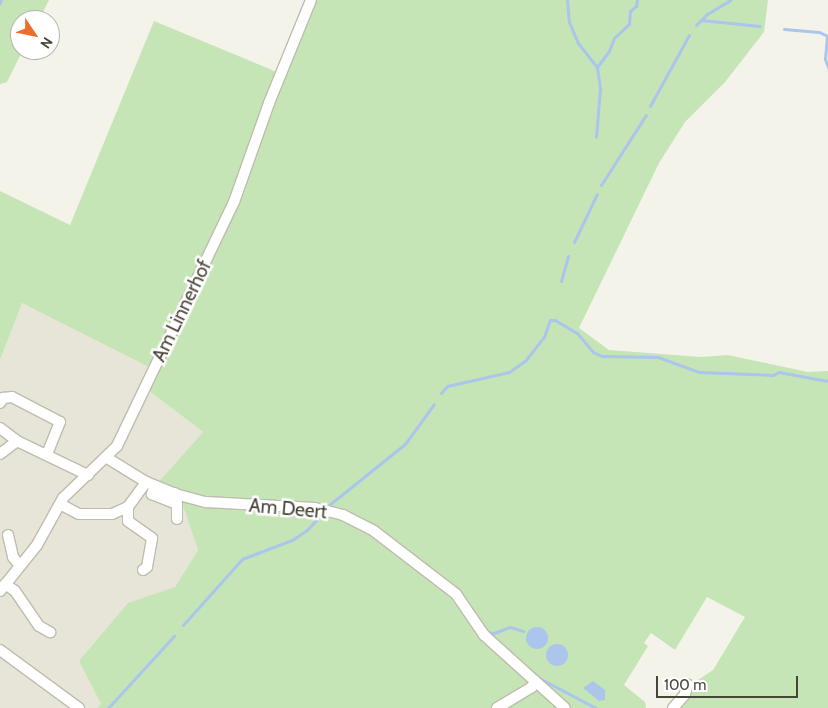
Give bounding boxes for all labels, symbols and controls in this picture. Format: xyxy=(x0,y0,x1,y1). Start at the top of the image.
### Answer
north arrow xyxy=(10,10,60,60)
text: N xyxy=(36,34,57,52)
street label: Am Linnerhof xyxy=(148,257,216,365)
street label: Am Deert xyxy=(248,494,328,524)
scale bar xyxy=(658,666,800,698)
text: 100 m xyxy=(664,676,706,694)

